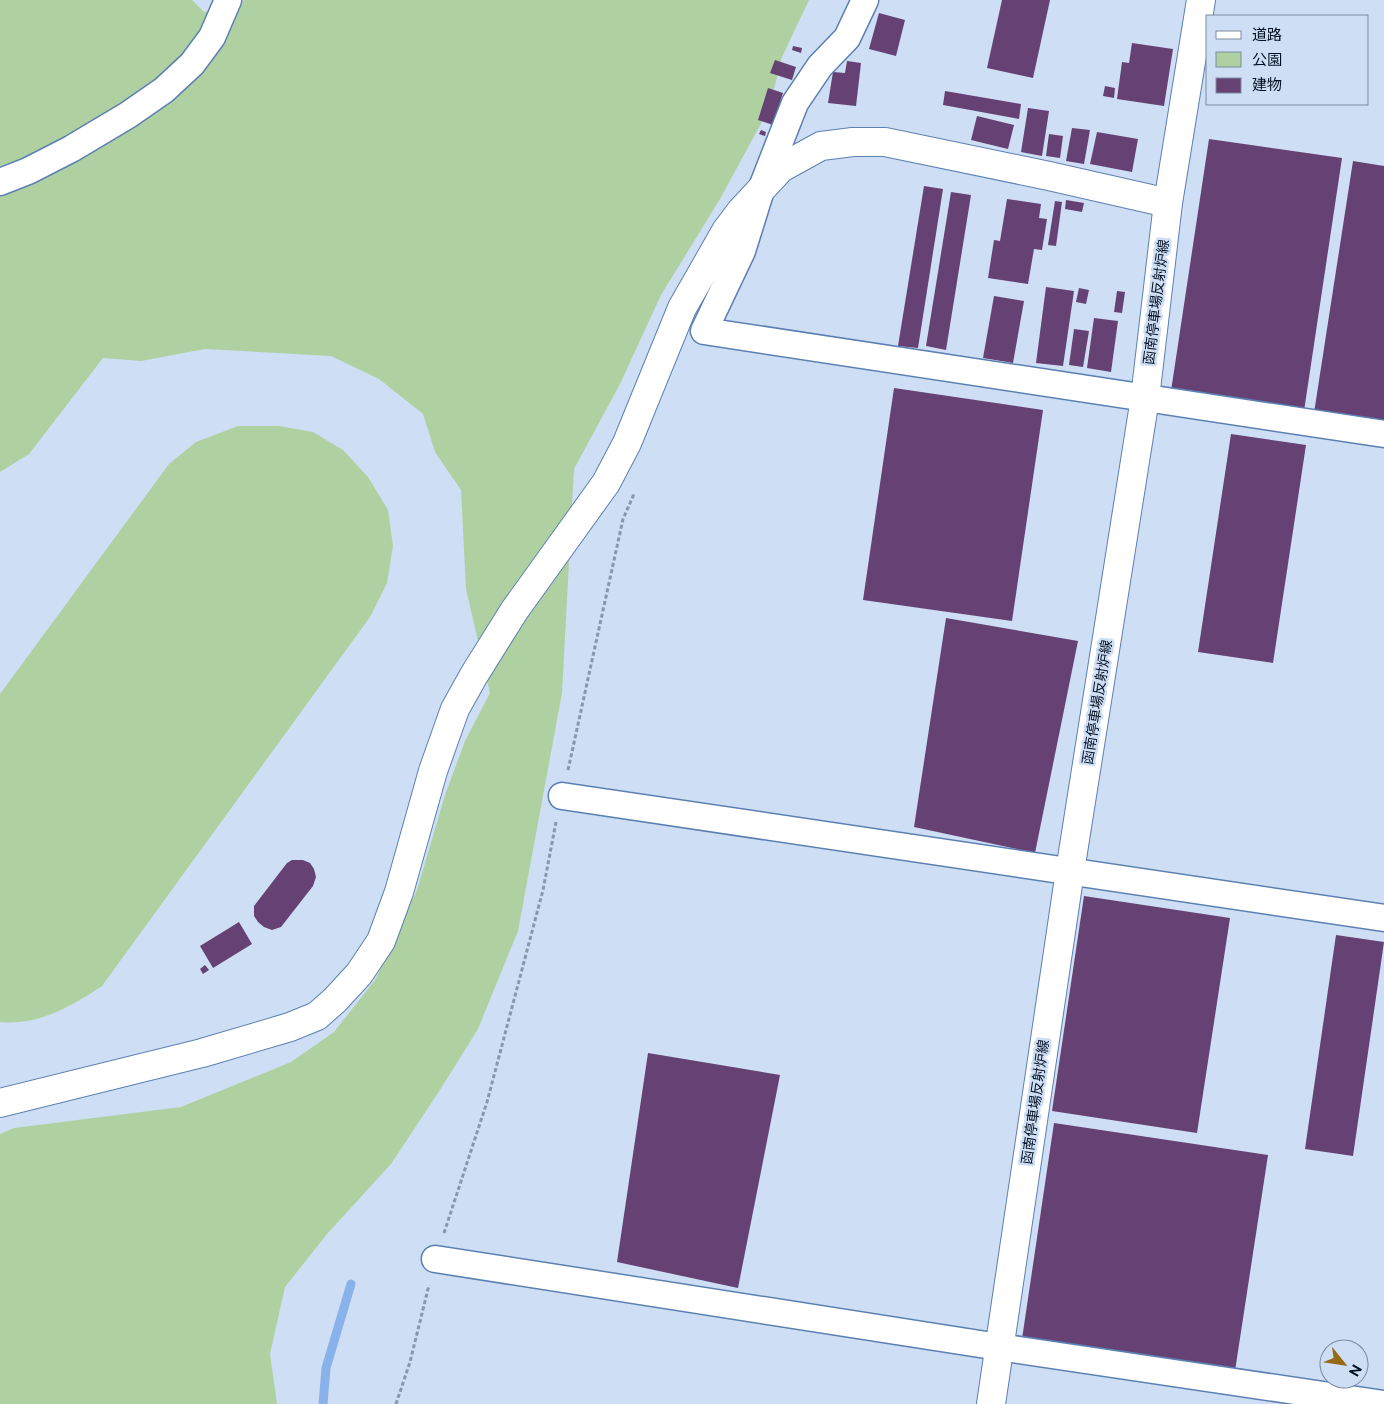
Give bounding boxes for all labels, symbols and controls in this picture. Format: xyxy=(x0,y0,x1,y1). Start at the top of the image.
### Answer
legend xyxy=(1206,15,1369,105)
text: 道路 xyxy=(1252,26,1282,43)
text: 公園 xyxy=(1252,51,1282,68)
text: 建物 xyxy=(1252,76,1282,93)
street label: 函南停車場反射炉線 xyxy=(1140,238,1172,366)
street label: 函南停車場反射炉線 xyxy=(1079,639,1115,765)
street label: 函南停車場反射炉線 xyxy=(1018,1038,1052,1166)
north arrow xyxy=(1319,1339,1369,1389)
text: N xyxy=(1346,1362,1365,1379)

